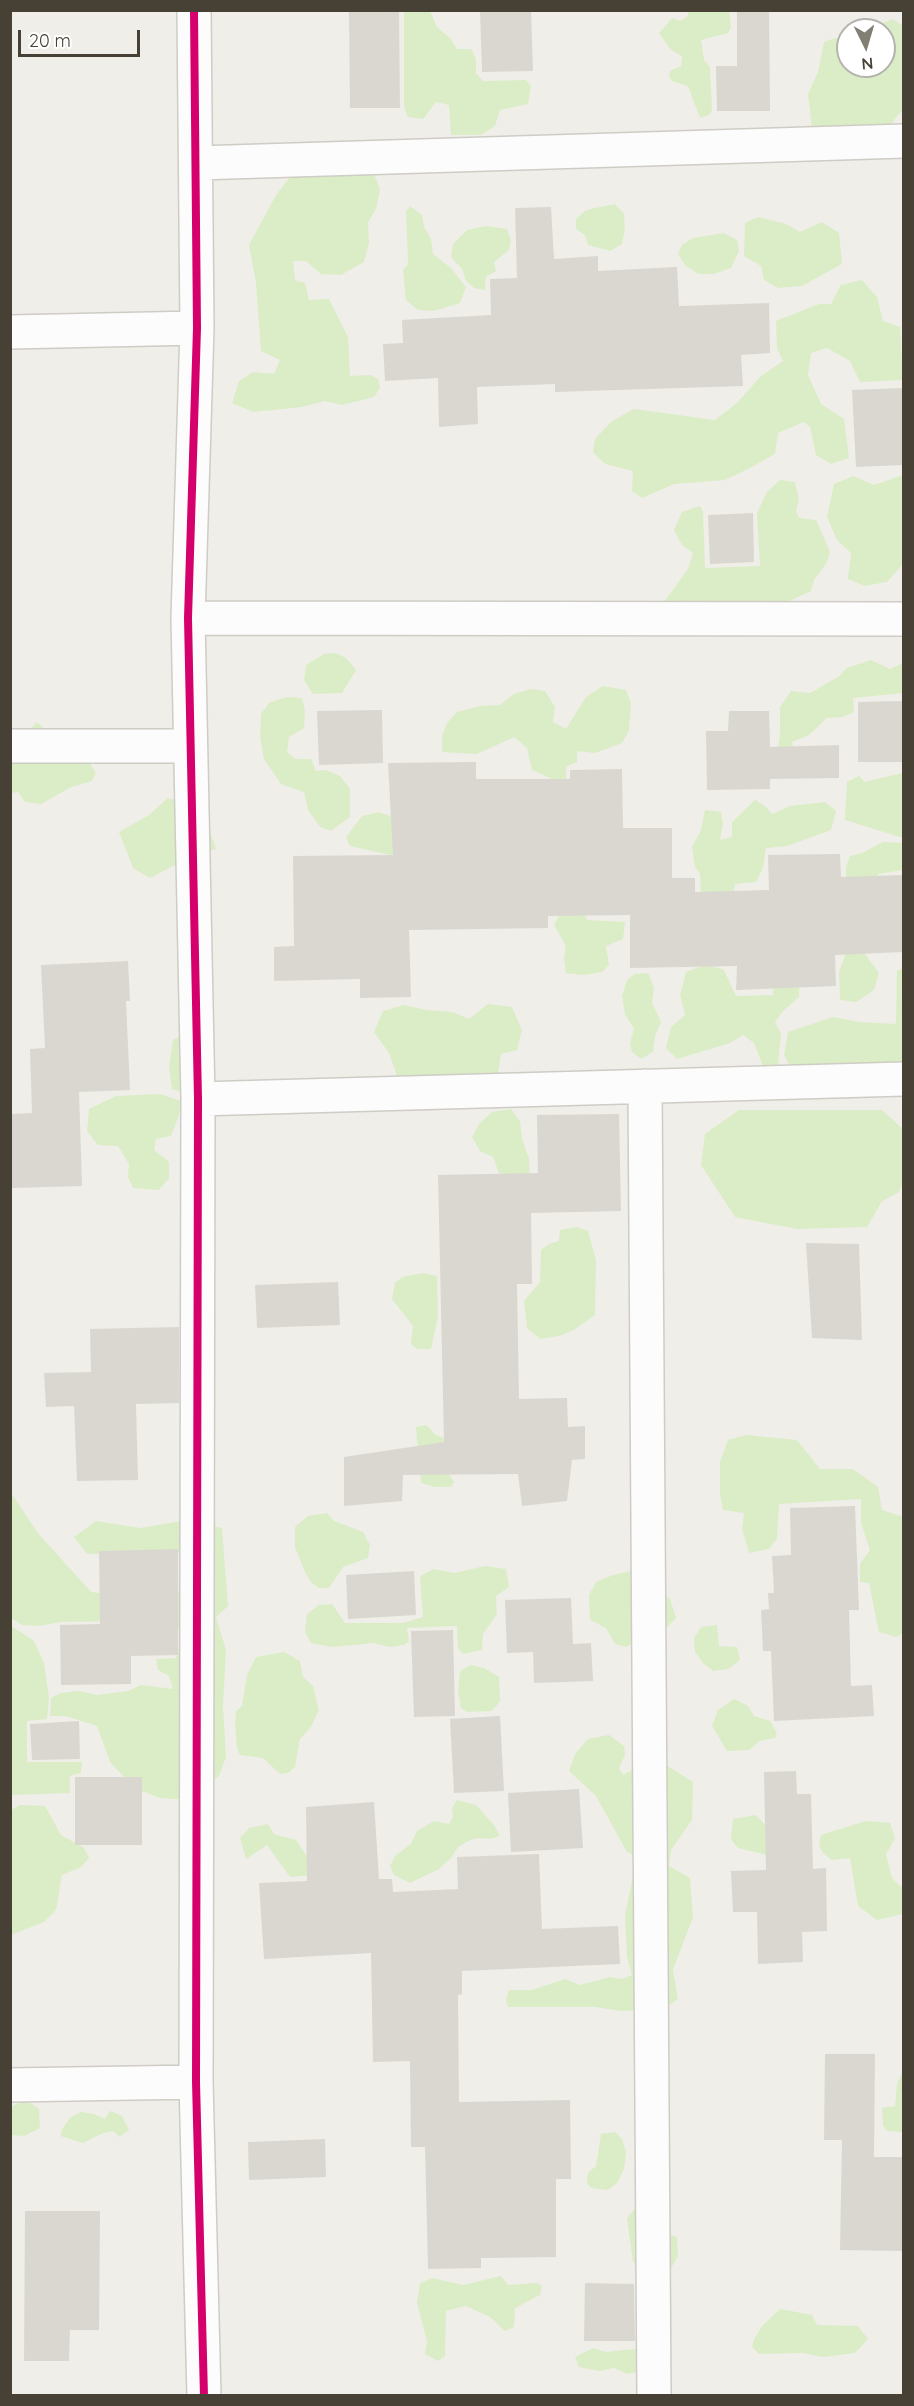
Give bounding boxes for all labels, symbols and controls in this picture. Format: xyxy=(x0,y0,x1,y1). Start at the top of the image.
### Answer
scale bar xyxy=(21,18,142,56)
north arrow xyxy=(836,18,896,78)
text: 20 m xyxy=(29,29,71,52)
text: N xyxy=(861,53,874,74)

